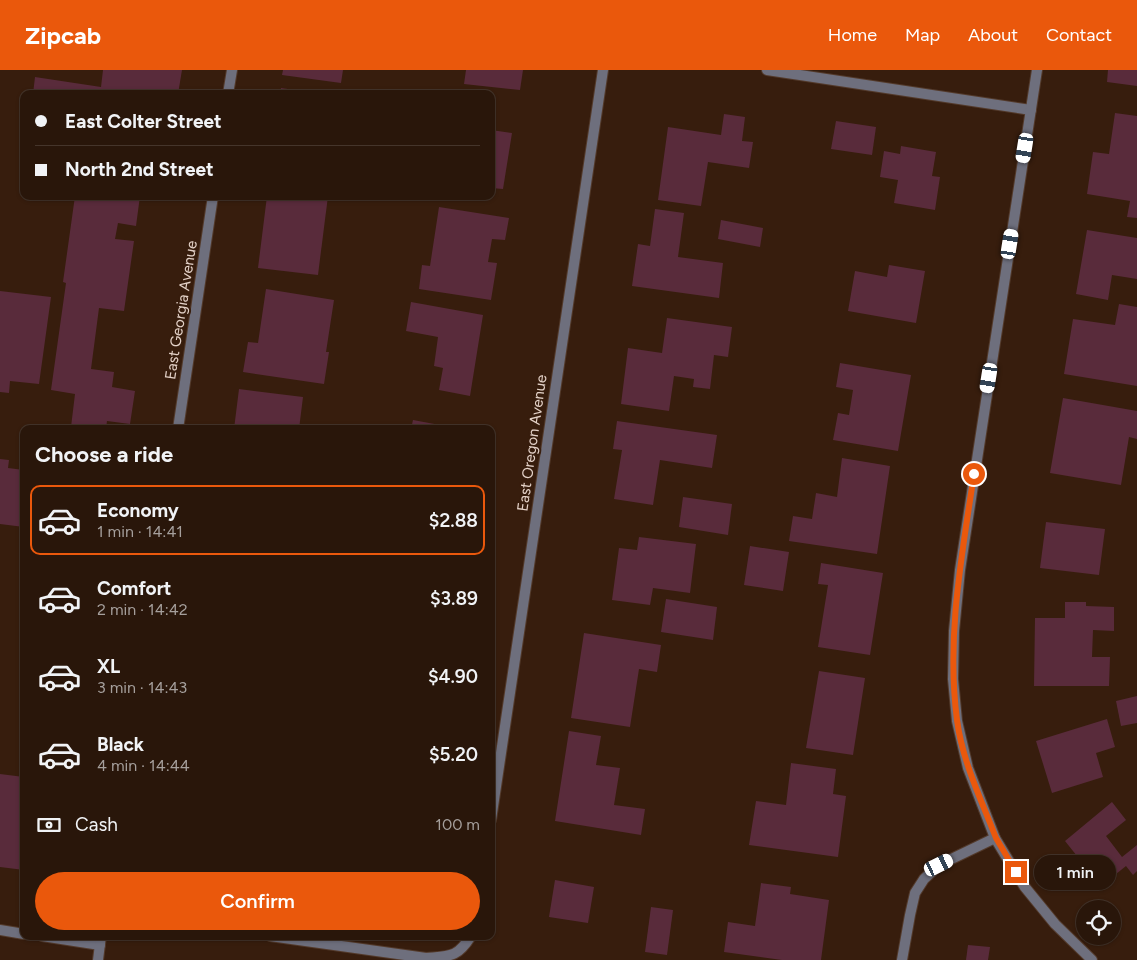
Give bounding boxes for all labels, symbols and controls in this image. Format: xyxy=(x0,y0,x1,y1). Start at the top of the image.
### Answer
text: Zipcab xyxy=(25,21,101,50)
text: Home xyxy=(828,24,877,46)
text: Map xyxy=(905,24,940,46)
text: About xyxy=(968,24,1018,46)
text: Contact xyxy=(1046,24,1112,46)
text: East Colter Street xyxy=(65,110,222,133)
car xyxy=(1015,132,1034,164)
text: North 2nd Street xyxy=(65,158,214,181)
car xyxy=(1000,228,1019,260)
street label: East Georgia Avenue xyxy=(161,239,201,381)
car xyxy=(979,362,998,394)
street label: East Oregon Avenue xyxy=(513,373,551,513)
text: Choose a ride xyxy=(35,441,173,468)
route start xyxy=(963,463,985,485)
icon: car xyxy=(37,498,82,543)
text: Economy xyxy=(97,499,179,522)
text: $2.88 xyxy=(429,509,478,532)
text: 1 min · 14:41 xyxy=(97,522,183,541)
icon: car xyxy=(37,576,82,621)
text: Comfort xyxy=(97,577,172,600)
text: $3.89 xyxy=(430,587,478,610)
text: 2 min · 14:42 xyxy=(97,600,188,619)
icon: car xyxy=(37,654,82,699)
text: XL xyxy=(97,655,120,678)
text: $4.90 xyxy=(428,665,478,688)
text: 3 min · 14:43 xyxy=(97,678,187,697)
icon: car xyxy=(37,732,82,777)
text: Black xyxy=(97,733,144,756)
text: $5.20 xyxy=(429,743,478,766)
text: 4 min · 14:44 xyxy=(97,756,190,775)
icon: cash xyxy=(35,811,63,839)
text: Cash xyxy=(75,813,118,836)
text: 100 m xyxy=(435,815,480,834)
car xyxy=(922,852,955,878)
callout: 1 min xyxy=(1034,854,1116,890)
route end xyxy=(1005,861,1027,883)
text: 1 min xyxy=(1056,863,1094,882)
button: Confirm xyxy=(35,872,480,930)
map controls xyxy=(1076,900,1121,945)
button: locate xyxy=(1076,900,1121,945)

